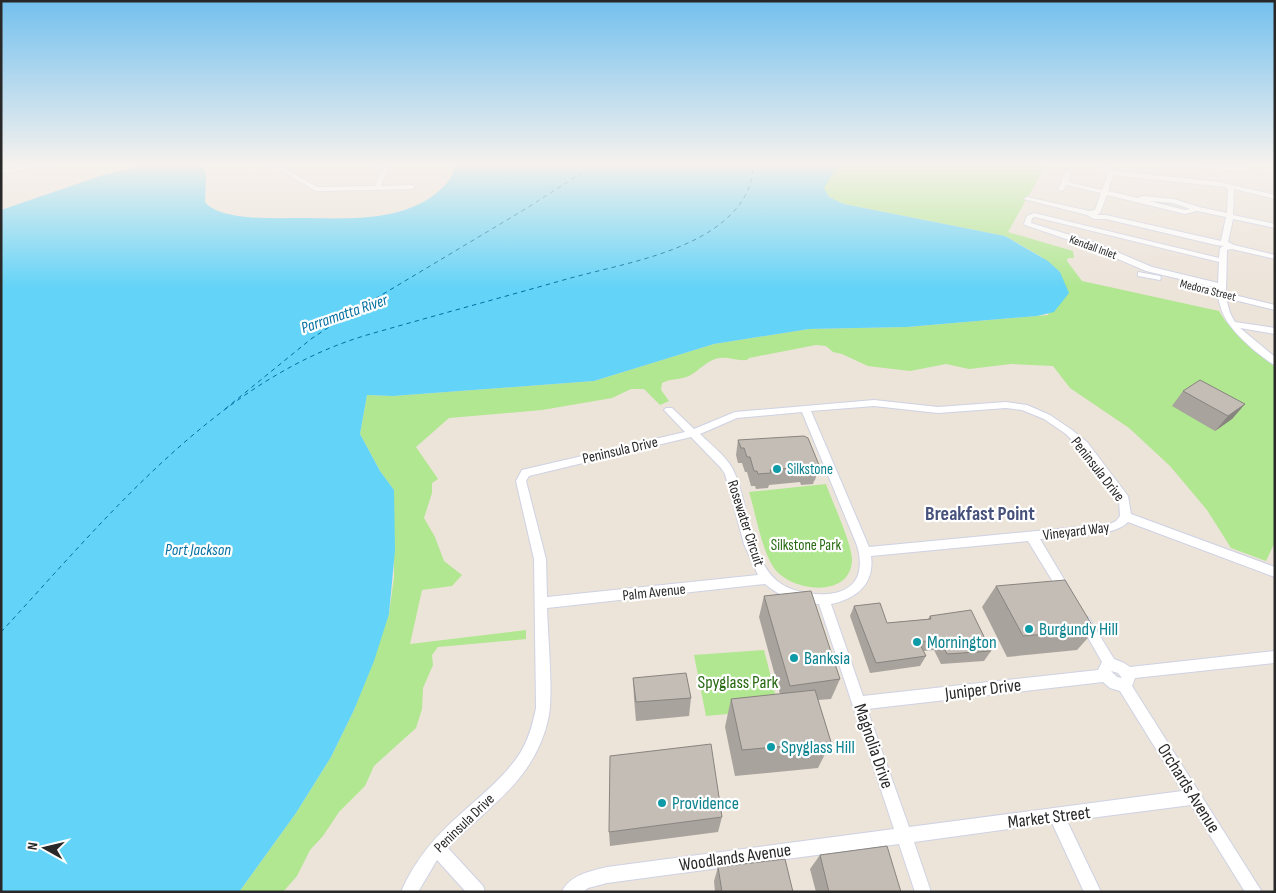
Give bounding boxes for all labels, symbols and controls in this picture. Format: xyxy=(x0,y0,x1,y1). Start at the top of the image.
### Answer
street label: Kendall Inlet xyxy=(1067,232,1119,263)
street label: Medora Street xyxy=(1178,276,1238,305)
water label: Parramatta River xyxy=(299,291,391,338)
street label: Peninsula Drive xyxy=(581,433,660,468)
street label: Peninsula Drive xyxy=(1066,433,1129,505)
place label: Silkstone xyxy=(787,460,833,479)
marker: Silkstone xyxy=(771,463,783,475)
street label: Rosewater Circuit xyxy=(723,478,768,569)
district label: Breakfast Point xyxy=(925,502,1035,526)
street label: Vineyard Way xyxy=(1042,518,1111,545)
park label: Silkstone Park xyxy=(771,536,841,555)
water label: Port Jackson xyxy=(165,541,231,560)
street label: Palm Avenue xyxy=(622,580,687,605)
place label: Burgundy Hill xyxy=(1039,619,1118,640)
marker: Burgundy Hill xyxy=(1023,623,1035,635)
place label: Mornington xyxy=(927,632,997,653)
marker: Mornington xyxy=(911,636,923,648)
place label: Banksia xyxy=(804,648,850,669)
marker: Banksia xyxy=(788,652,800,664)
park label: Spyglass Park xyxy=(698,672,779,693)
street label: Juniper Drive xyxy=(943,674,1022,705)
street label: Magnolia Drive xyxy=(849,701,898,791)
place label: Spyglass Hill xyxy=(781,737,855,758)
street label: Orchards Avenue xyxy=(1153,740,1224,837)
marker: Spyglass Hill xyxy=(765,741,777,753)
street label: Peninsula Drive xyxy=(430,790,499,857)
place label: Providence xyxy=(672,793,739,814)
marker: Providence xyxy=(656,797,668,809)
street label: Market Street xyxy=(1007,802,1092,833)
north arrow xyxy=(20,823,70,873)
street label: Woodlands Avenue xyxy=(678,839,792,876)
text: N xyxy=(24,841,42,851)

